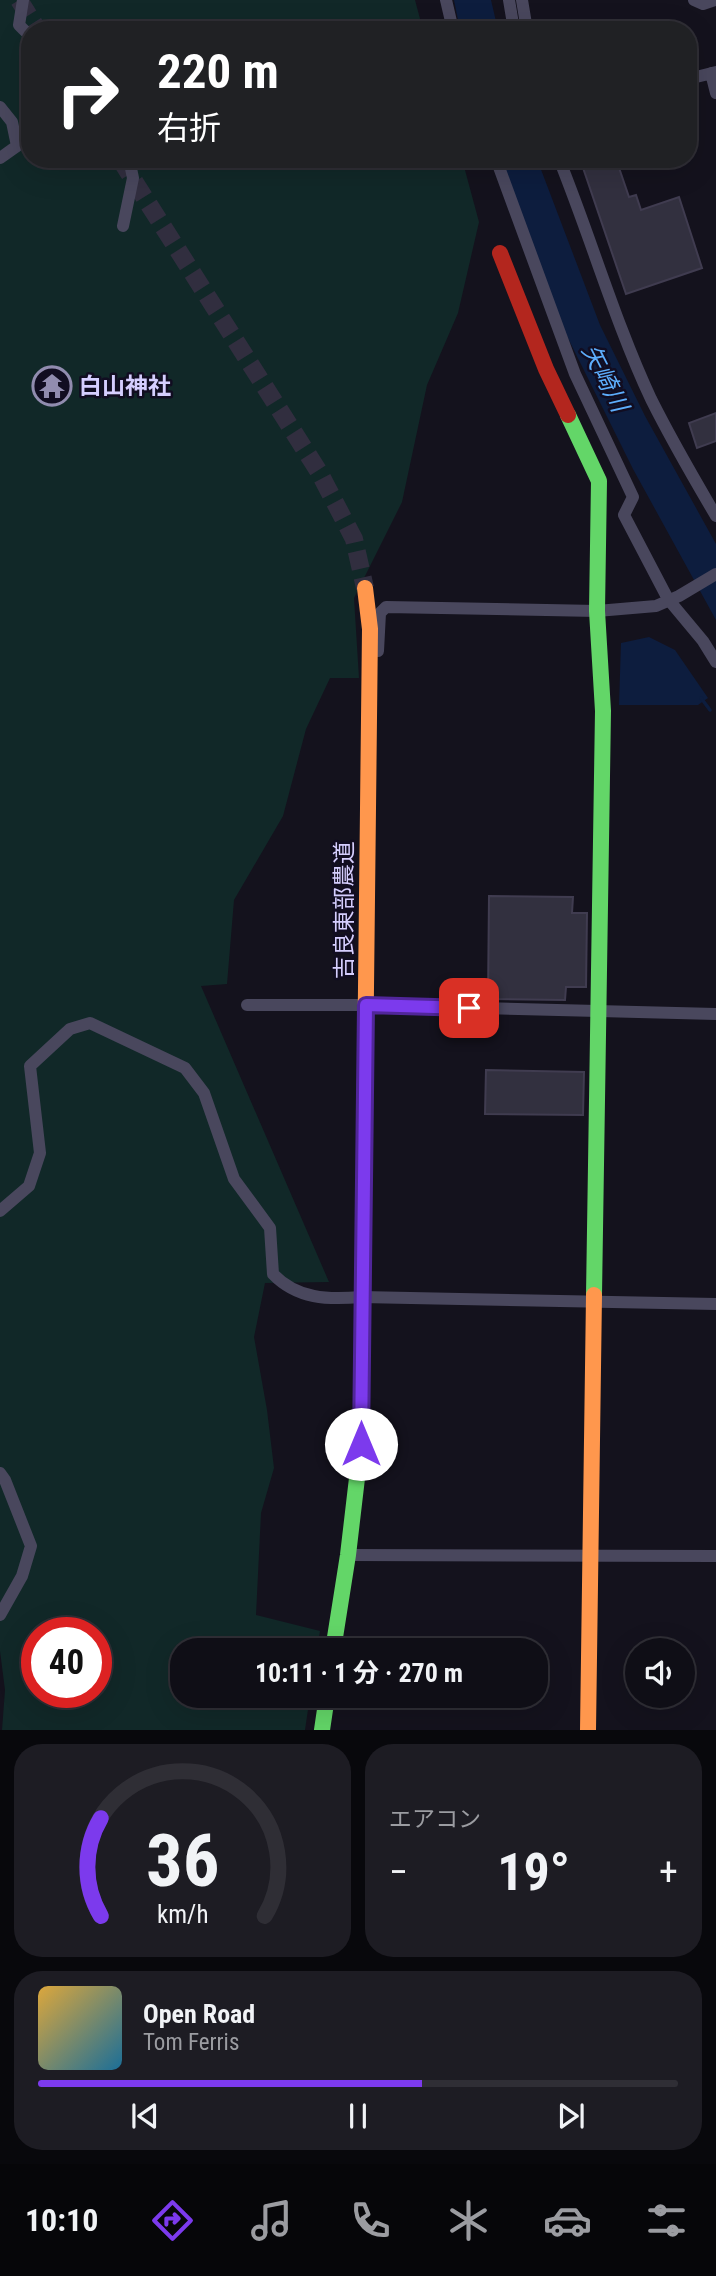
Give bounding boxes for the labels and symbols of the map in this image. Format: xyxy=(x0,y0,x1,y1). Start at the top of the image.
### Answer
water label: 矢崎川 xyxy=(576,340,635,419)
temple icon: 白山神社 xyxy=(31,365,73,407)
place label: 白山神社 xyxy=(79,373,171,400)
street label: 吉良東部農道 xyxy=(331,841,358,979)
pin xyxy=(439,978,499,1038)
position arrow xyxy=(324,1407,398,1481)
speed limit sign: 40 xyxy=(21,1617,112,1708)

